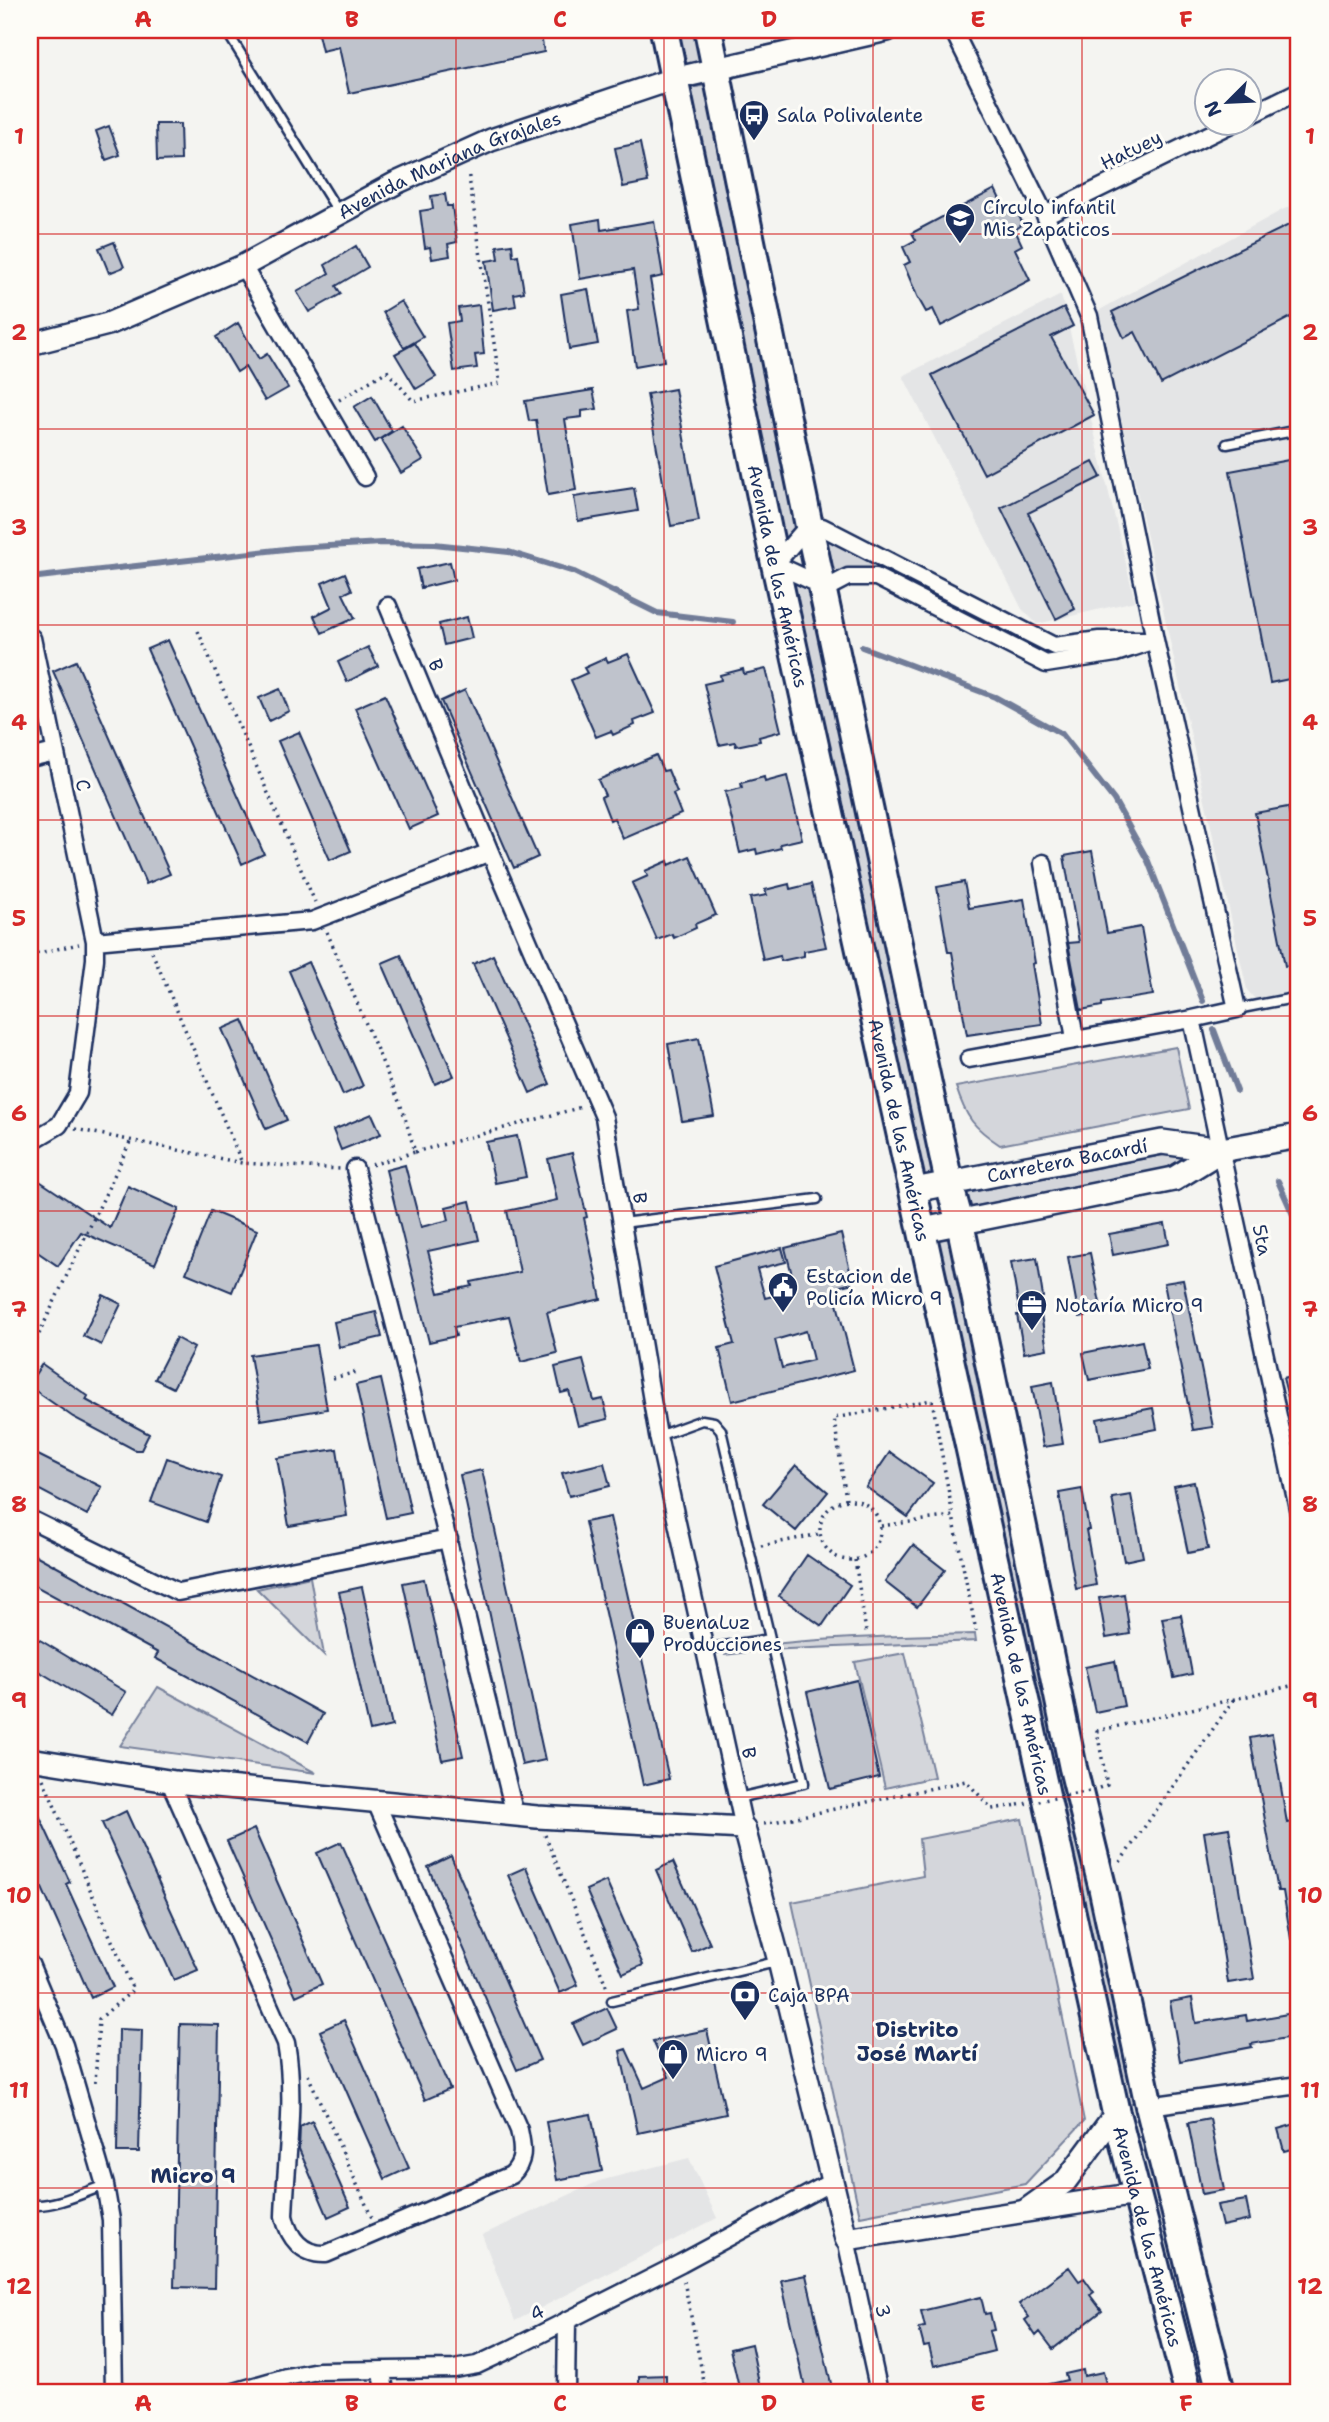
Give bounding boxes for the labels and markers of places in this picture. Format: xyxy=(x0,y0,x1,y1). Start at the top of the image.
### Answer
bus stop icon: Sala Polivalente xyxy=(737,98,771,142)
place label: Sala Polivalente xyxy=(777,103,923,128)
place label: Círculo infantil Mis Zapaticos xyxy=(983,195,1116,242)
school or university icon: Círculo infantil Mis Zapaticos xyxy=(943,201,977,245)
place label: Estacion de Policía Micro 9 xyxy=(806,1264,943,1311)
public building icon: Estacion de Policía Micro 9 xyxy=(766,1270,800,1314)
office icon: Notaría Micro 9 xyxy=(1015,1288,1049,1332)
place label: Notaría Micro 9 xyxy=(1055,1293,1203,1318)
place label: BuenaLuz Producciones xyxy=(663,1610,782,1657)
shop icon: BuenaLuz Producciones xyxy=(623,1616,657,1660)
bank icon: Caja BPA xyxy=(728,1978,762,2022)
place label: Caja BPA xyxy=(768,1983,850,2008)
shop icon: Micro 9 xyxy=(656,2037,690,2081)
place label: Micro 9 xyxy=(696,2042,768,2067)

